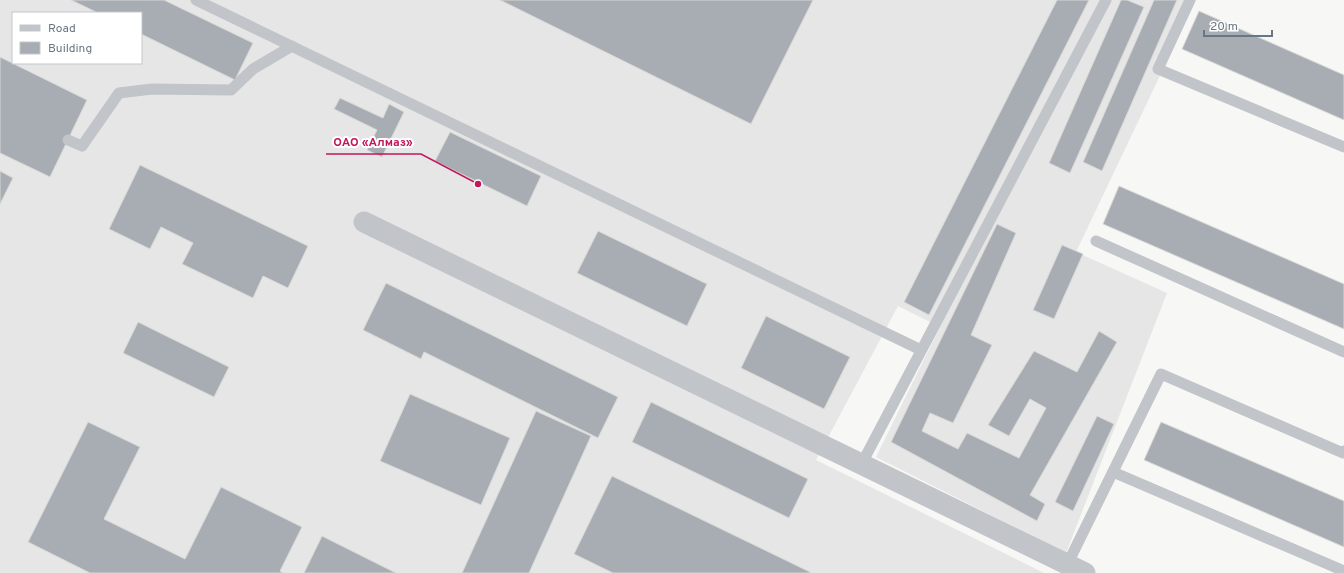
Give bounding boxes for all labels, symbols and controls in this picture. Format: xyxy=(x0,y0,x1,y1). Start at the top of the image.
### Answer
legend xyxy=(12,12,142,64)
scale bar xyxy=(1204,12,1272,38)
text: 20 m xyxy=(1210,19,1238,35)
text: Road xyxy=(48,21,76,37)
text: Building xyxy=(48,41,92,57)
callout: ОАО «Алмаз» xyxy=(326,130,421,154)
text: ОАО «Алмаз» xyxy=(333,135,413,151)

